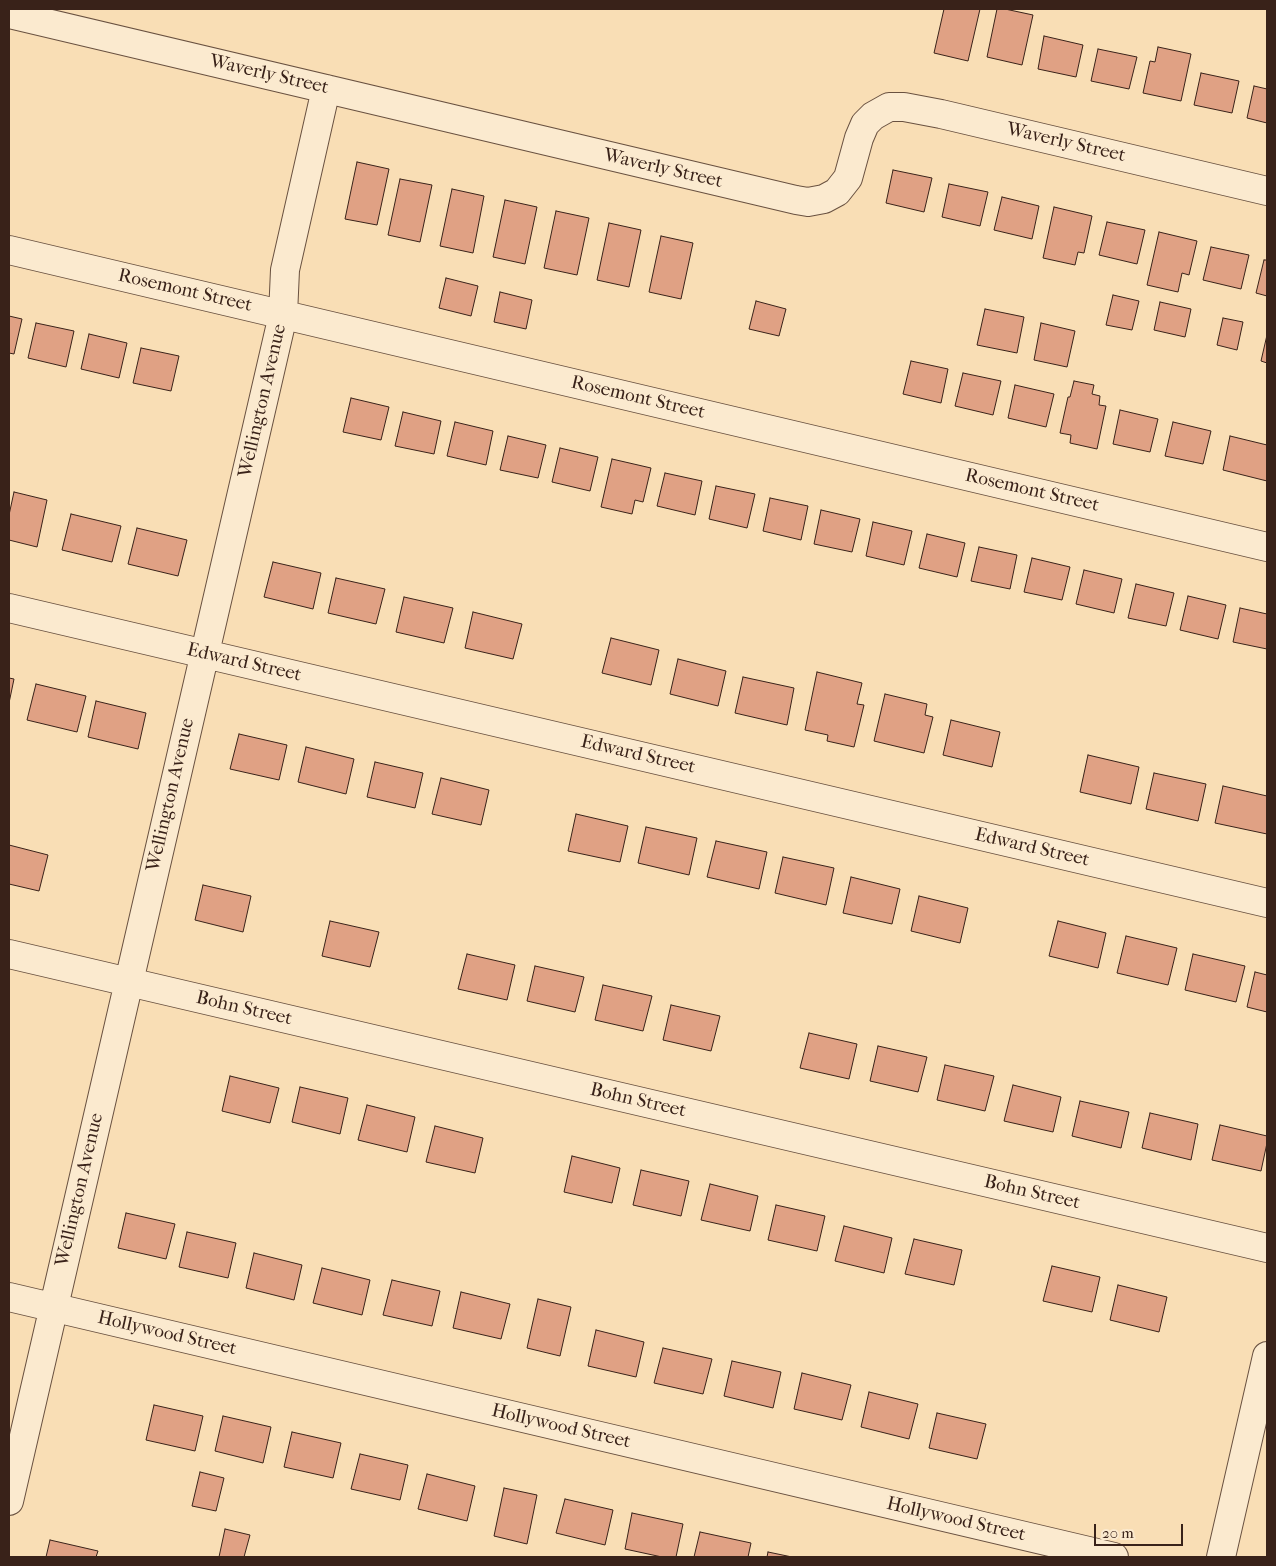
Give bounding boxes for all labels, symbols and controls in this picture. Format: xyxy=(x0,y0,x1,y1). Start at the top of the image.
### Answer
street label: Waverly Street xyxy=(207,50,331,100)
street label: Waverly Street xyxy=(1004,118,1128,168)
street label: Waverly Street xyxy=(601,144,725,194)
street label: Rosemont Street xyxy=(116,265,254,317)
street label: Wellington Avenue xyxy=(234,322,292,480)
street label: Rosemont Street xyxy=(569,372,707,424)
street label: Rosemont Street xyxy=(963,465,1101,517)
street label: Edward Street xyxy=(184,639,304,687)
street label: Wellington Avenue xyxy=(142,716,200,874)
street label: Edward Street xyxy=(578,731,698,779)
street label: Edward Street xyxy=(972,824,1092,872)
street label: Bohn Street xyxy=(194,987,294,1031)
street label: Bohn Street xyxy=(588,1079,688,1123)
street label: Wellington Avenue xyxy=(51,1111,109,1269)
street label: Bohn Street xyxy=(982,1171,1082,1215)
street label: Hollywood Street xyxy=(95,1307,239,1361)
street label: Hollywood Street xyxy=(489,1400,633,1454)
street label: Hollywood Street xyxy=(884,1493,1028,1547)
scale bar xyxy=(1096,1514,1185,1546)
text: 20 m xyxy=(1102,1524,1134,1542)

